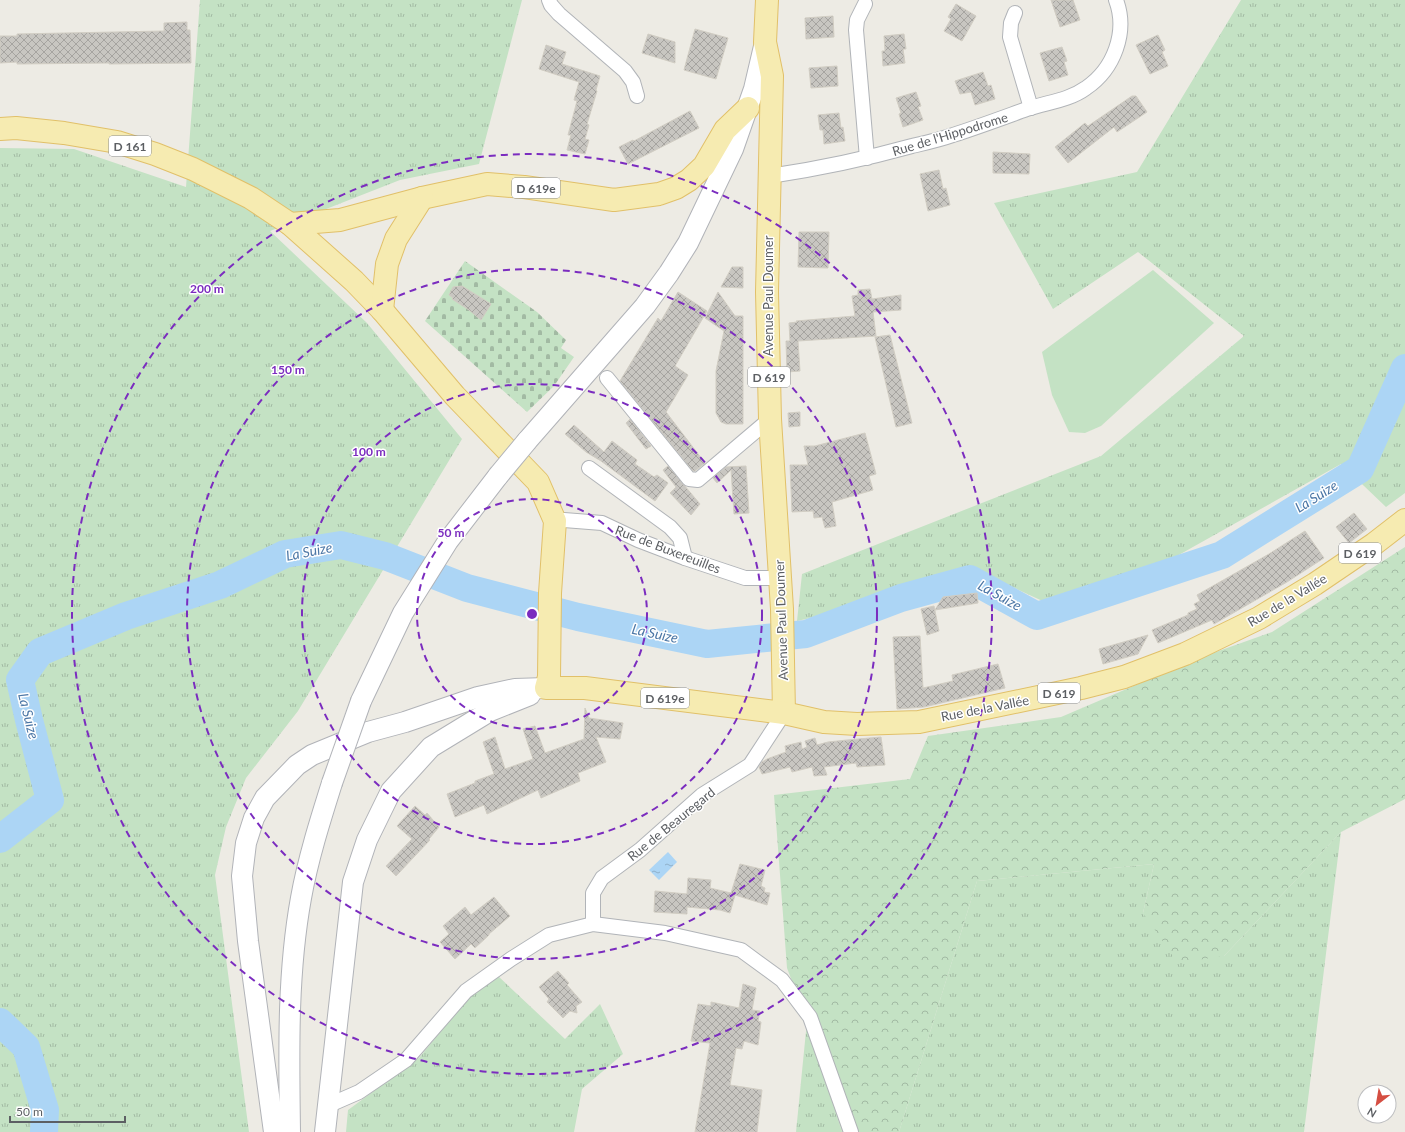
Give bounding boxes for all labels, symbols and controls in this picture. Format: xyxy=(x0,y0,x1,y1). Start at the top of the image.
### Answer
street label: Rue de l'Hippodrome xyxy=(890,109,1010,159)
road number: D 161 xyxy=(109,136,151,156)
road number: D 619e xyxy=(512,178,560,198)
street label: Avenue Paul Doumer xyxy=(760,235,776,356)
text: 200 m xyxy=(190,281,224,296)
text: 150 m xyxy=(271,362,305,377)
road number: D 619 xyxy=(748,367,790,387)
text: 100 m xyxy=(352,444,386,459)
water label: La Suize xyxy=(1292,476,1341,516)
street label: Rue de Buxereuilles xyxy=(613,522,723,577)
text: 50 m xyxy=(438,525,464,540)
water label: La Suize xyxy=(284,538,334,564)
road number: D 619 xyxy=(1339,543,1381,563)
street label: Avenue Paul Doumer xyxy=(771,559,791,681)
street label: Rue de la Vallée xyxy=(1245,570,1330,630)
water label: La Suize xyxy=(975,576,1025,614)
centre of rings xyxy=(525,607,539,621)
water label: La Suize xyxy=(630,620,680,646)
road number: D 619 xyxy=(1038,683,1080,703)
road number: D 619e xyxy=(641,688,689,708)
water label: La Suize xyxy=(15,691,43,741)
street label: Rue de la Vallée xyxy=(940,692,1031,724)
street label: Rue de Beauregard xyxy=(624,784,718,864)
north arrow xyxy=(1357,1084,1397,1124)
scale bar xyxy=(10,1098,125,1124)
text: 50 m xyxy=(16,1104,43,1119)
text: N xyxy=(1365,1105,1379,1121)

